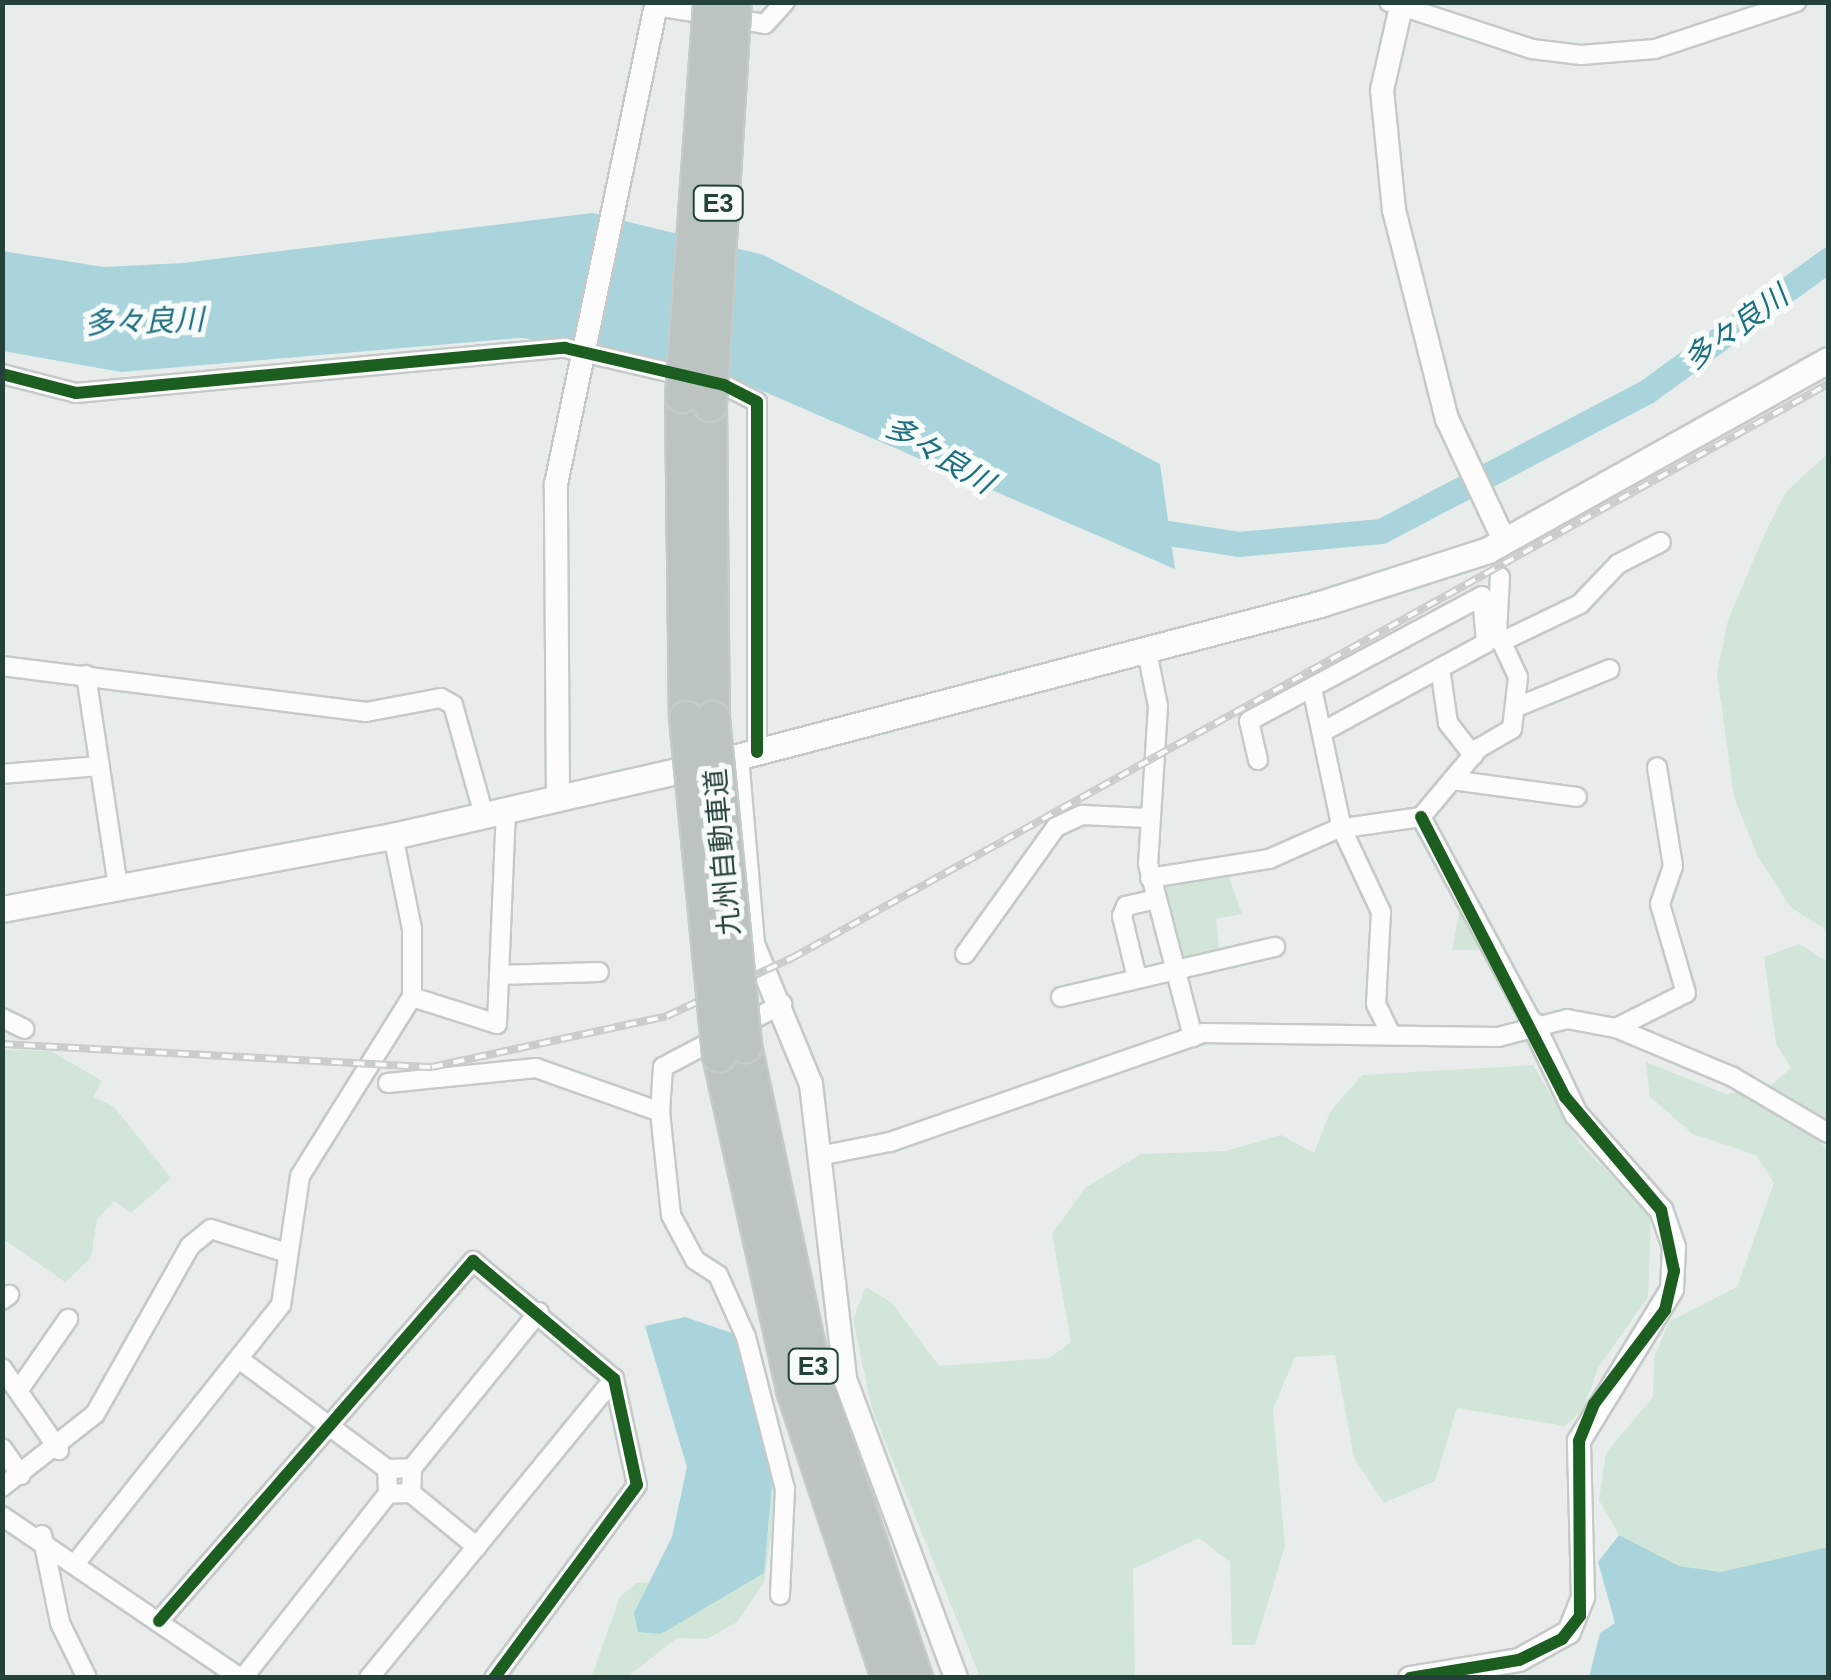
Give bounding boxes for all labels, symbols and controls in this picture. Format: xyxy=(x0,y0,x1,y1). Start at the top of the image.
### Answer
road number: E3 xyxy=(690,183,746,223)
water label: 多々良川 xyxy=(1677,278,1795,378)
water label: 多々良川 xyxy=(83,302,205,342)
water label: 多々良川 xyxy=(878,409,1000,501)
street label: 九州自動車道 xyxy=(699,767,747,937)
road number: E3 xyxy=(786,1346,840,1386)

